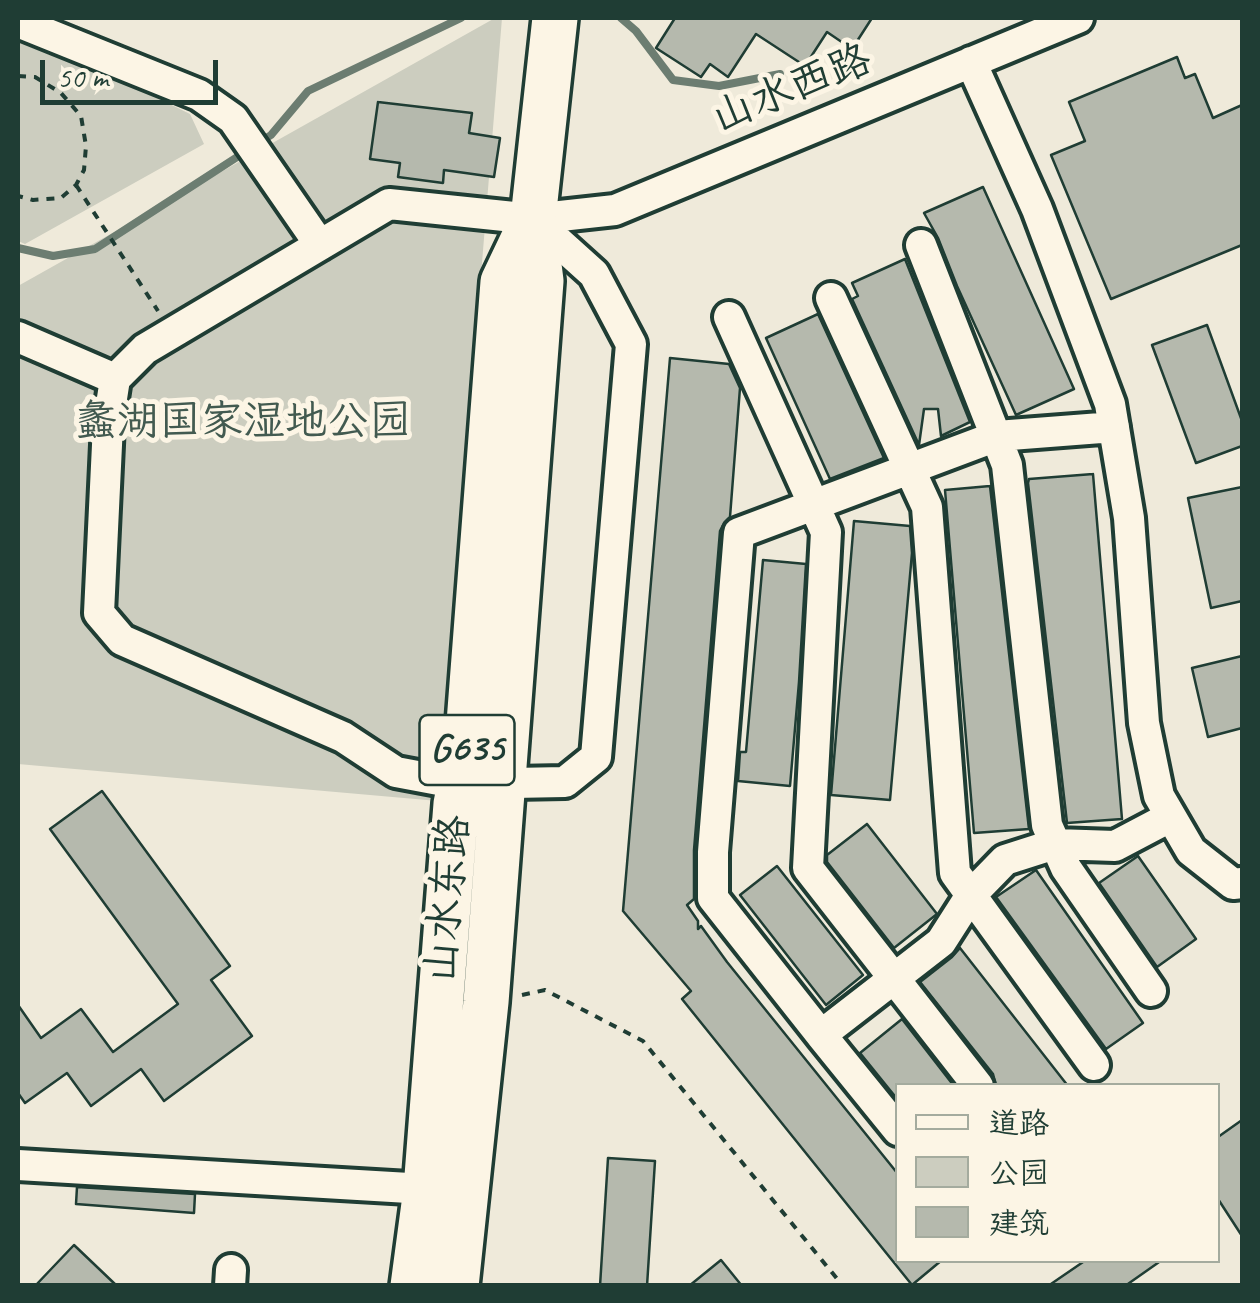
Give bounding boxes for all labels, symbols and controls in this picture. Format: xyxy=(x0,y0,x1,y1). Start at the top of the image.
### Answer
street label: 山水西路 xyxy=(705,35,879,145)
scale bar xyxy=(45,40,222,102)
text: 50 m xyxy=(57,58,108,96)
park label: 蠡湖国家湿地公园 xyxy=(75,398,411,448)
road number: G635 xyxy=(420,715,514,785)
street label: 山水东路 xyxy=(417,813,481,985)
legend xyxy=(895,1083,1220,1263)
text: 道路 xyxy=(989,1104,1049,1142)
text: 公园 xyxy=(989,1154,1049,1192)
text: 建筑 xyxy=(989,1204,1049,1242)

